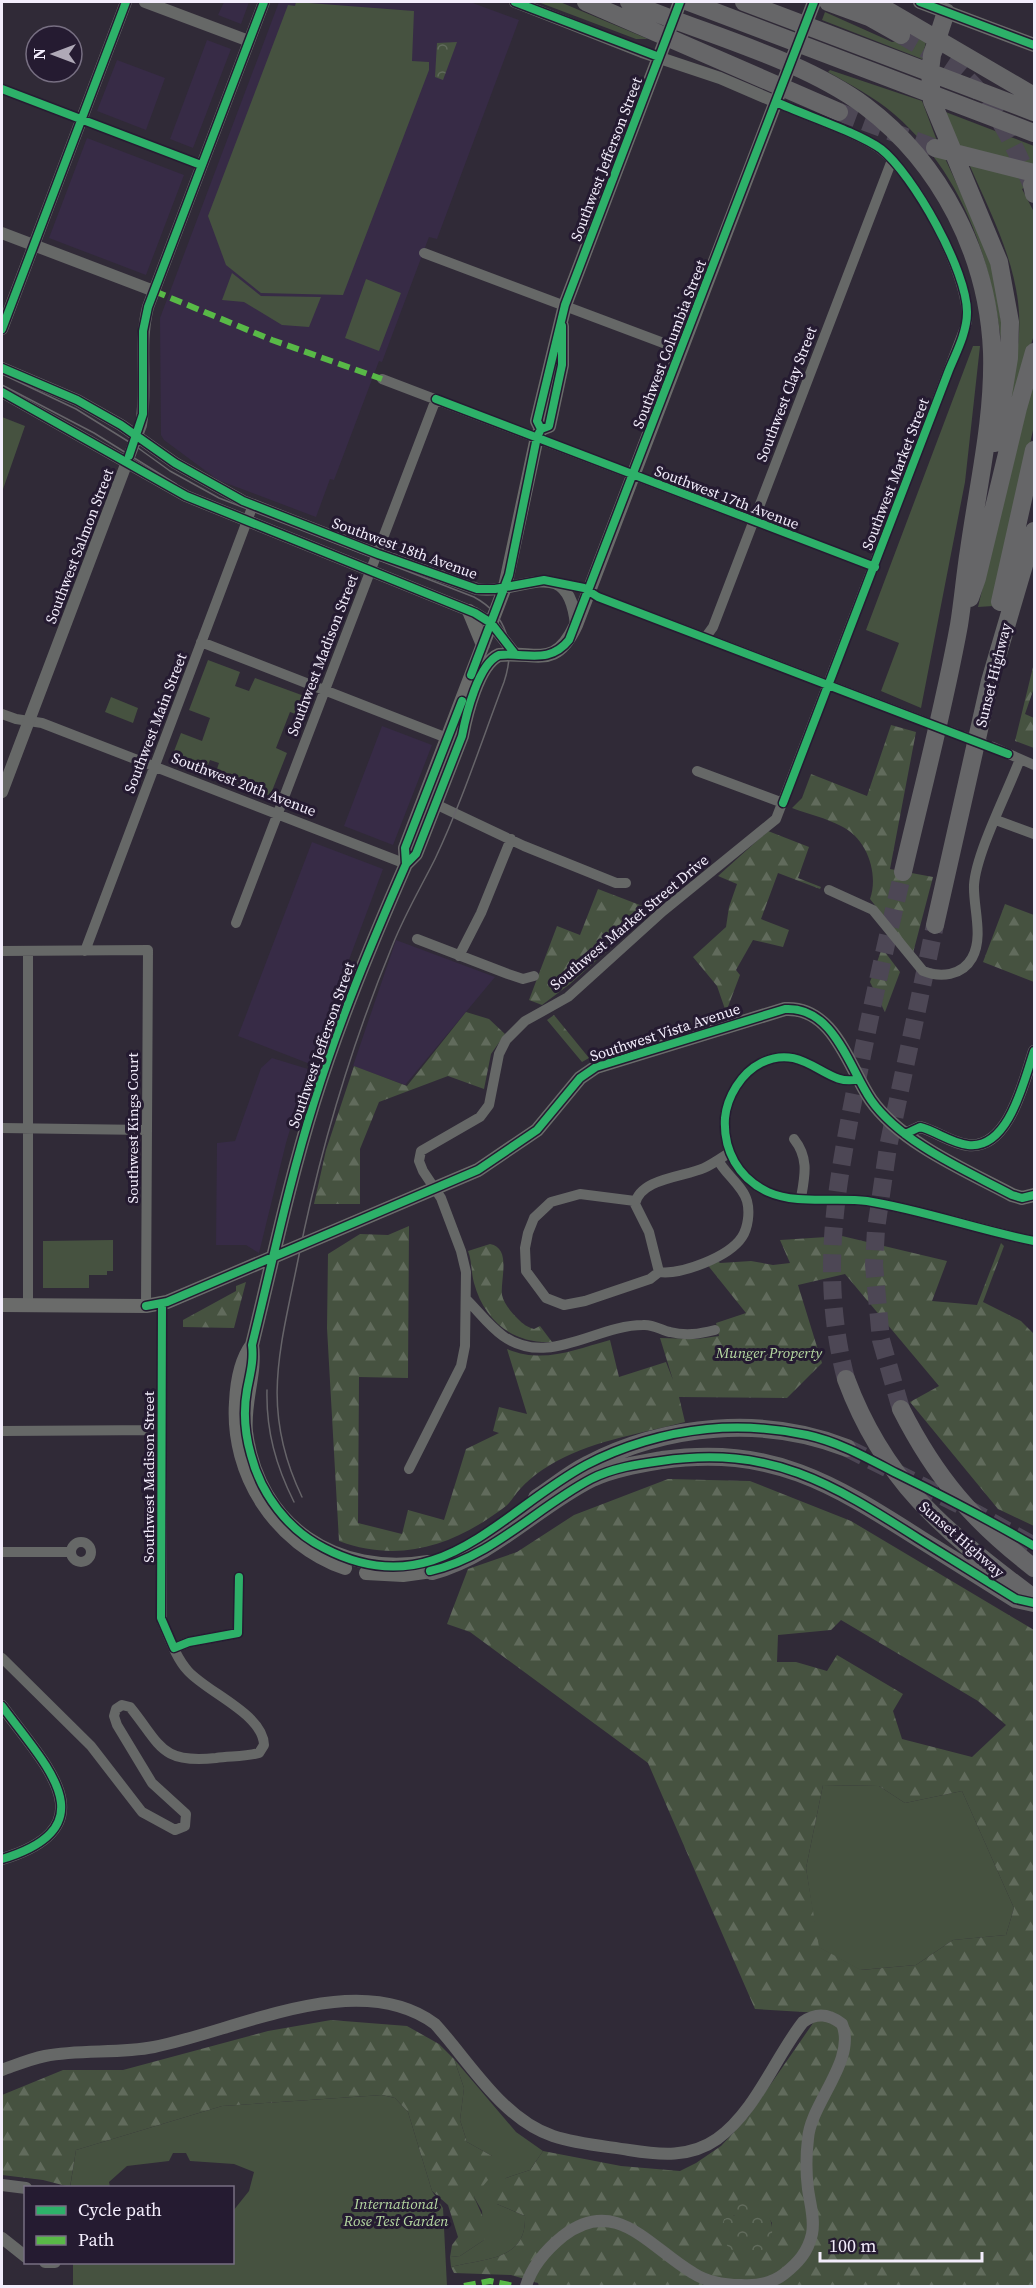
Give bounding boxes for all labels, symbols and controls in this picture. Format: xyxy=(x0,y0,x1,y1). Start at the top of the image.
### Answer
north arrow xyxy=(24,24,84,84)
text: N xyxy=(28,48,50,60)
street label: Southwest Jefferson Street xyxy=(565,74,647,244)
street label: Southwest Columbia Street xyxy=(627,257,711,431)
street label: Southwest Clay Street xyxy=(751,323,821,464)
street label: Southwest Market Street xyxy=(856,395,934,553)
street label: Southwest 17th Avenue xyxy=(652,460,803,534)
street label: Southwest Salmon Street xyxy=(40,465,118,627)
street label: Southwest 18th Avenue xyxy=(329,512,481,584)
street label: Southwest Madison Street xyxy=(281,571,363,739)
street label: Sunset Highway xyxy=(970,620,1016,729)
street label: Southwest Main Street xyxy=(119,650,191,796)
street label: Southwest 20th Avenue xyxy=(169,747,320,821)
street label: Southwest Market Street Drive xyxy=(545,849,713,995)
street label: Southwest Jefferson Street xyxy=(283,959,359,1131)
street label: Southwest Vista Avenue xyxy=(587,998,743,1066)
street label: Southwest Kings Court xyxy=(122,1052,143,1203)
park label: Munger Property xyxy=(715,1342,823,1363)
street label: Southwest Madison Street xyxy=(138,1391,159,1563)
street label: Sunset Highway xyxy=(915,1496,1009,1582)
legend xyxy=(24,2186,234,2264)
park label: International Rose Test Garden xyxy=(342,2193,449,2231)
text: Cycle path xyxy=(78,2197,162,2222)
scale bar xyxy=(820,2225,982,2263)
text: Path xyxy=(78,2227,115,2252)
text: 100 m xyxy=(829,2233,876,2258)

